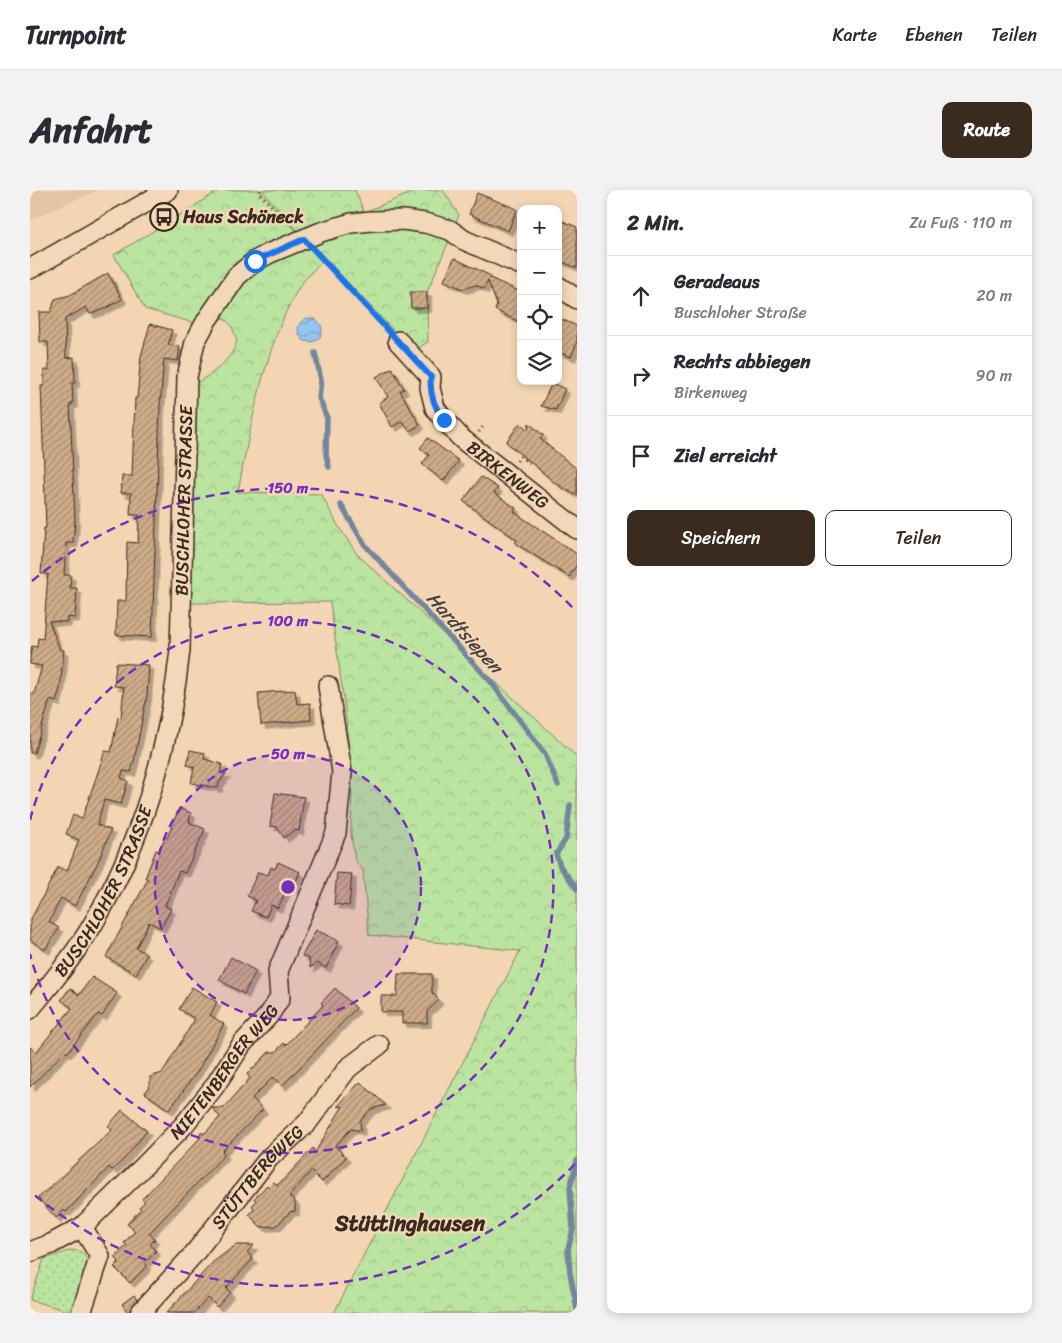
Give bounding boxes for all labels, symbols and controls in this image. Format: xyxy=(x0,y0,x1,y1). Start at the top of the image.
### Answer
text: Turnpoint xyxy=(25,14,127,56)
text: Karte xyxy=(833,19,877,51)
text: Ebenen xyxy=(905,19,963,51)
text: Teilen xyxy=(991,19,1037,51)
text: Anfahrt xyxy=(30,99,153,161)
button: Route xyxy=(942,102,1032,158)
place label: Haus Schöneck xyxy=(182,201,304,233)
bus stop icon: Haus Schöneck xyxy=(149,202,179,232)
text: 2 Min. xyxy=(627,204,685,242)
map controls xyxy=(517,205,562,385)
button: + xyxy=(517,205,562,250)
text: Zu Fuß · 110 m xyxy=(909,208,1012,237)
route start xyxy=(244,250,267,273)
button: − xyxy=(517,250,562,295)
text: Geradeaus xyxy=(674,265,760,298)
text: 20 m xyxy=(976,281,1012,310)
icon: ahead xyxy=(627,282,655,310)
button: locate xyxy=(517,295,562,340)
text: Buschloher Straße xyxy=(674,298,807,327)
button: layers xyxy=(517,340,562,385)
text: Rechts abbiegen xyxy=(674,345,811,378)
text: 90 m xyxy=(976,361,1012,390)
icon: right xyxy=(627,362,655,390)
text: Birkenweg xyxy=(674,378,747,407)
street label: BUSCHLOHER STRASSE xyxy=(165,404,202,596)
route end xyxy=(433,409,456,432)
street label: BIRKENWEG xyxy=(459,432,556,518)
text: Ziel erreicht xyxy=(674,439,777,472)
icon: arrive xyxy=(627,442,655,470)
text: 150 m xyxy=(268,475,309,501)
button: Speichern xyxy=(627,510,815,566)
button: Teilen xyxy=(825,510,1012,566)
water label: Hardtsiepen xyxy=(418,583,513,683)
text: 100 m xyxy=(268,608,309,634)
text: 50 m xyxy=(271,741,306,767)
street label: BUSCHLOHER STRASSE xyxy=(46,800,162,984)
centre of rings xyxy=(279,878,297,896)
street label: NIETENBERGER WEG xyxy=(161,998,288,1147)
street label: STÜTTBERGWEG xyxy=(203,1117,312,1236)
district label: Stüttinghausen xyxy=(334,1204,485,1243)

